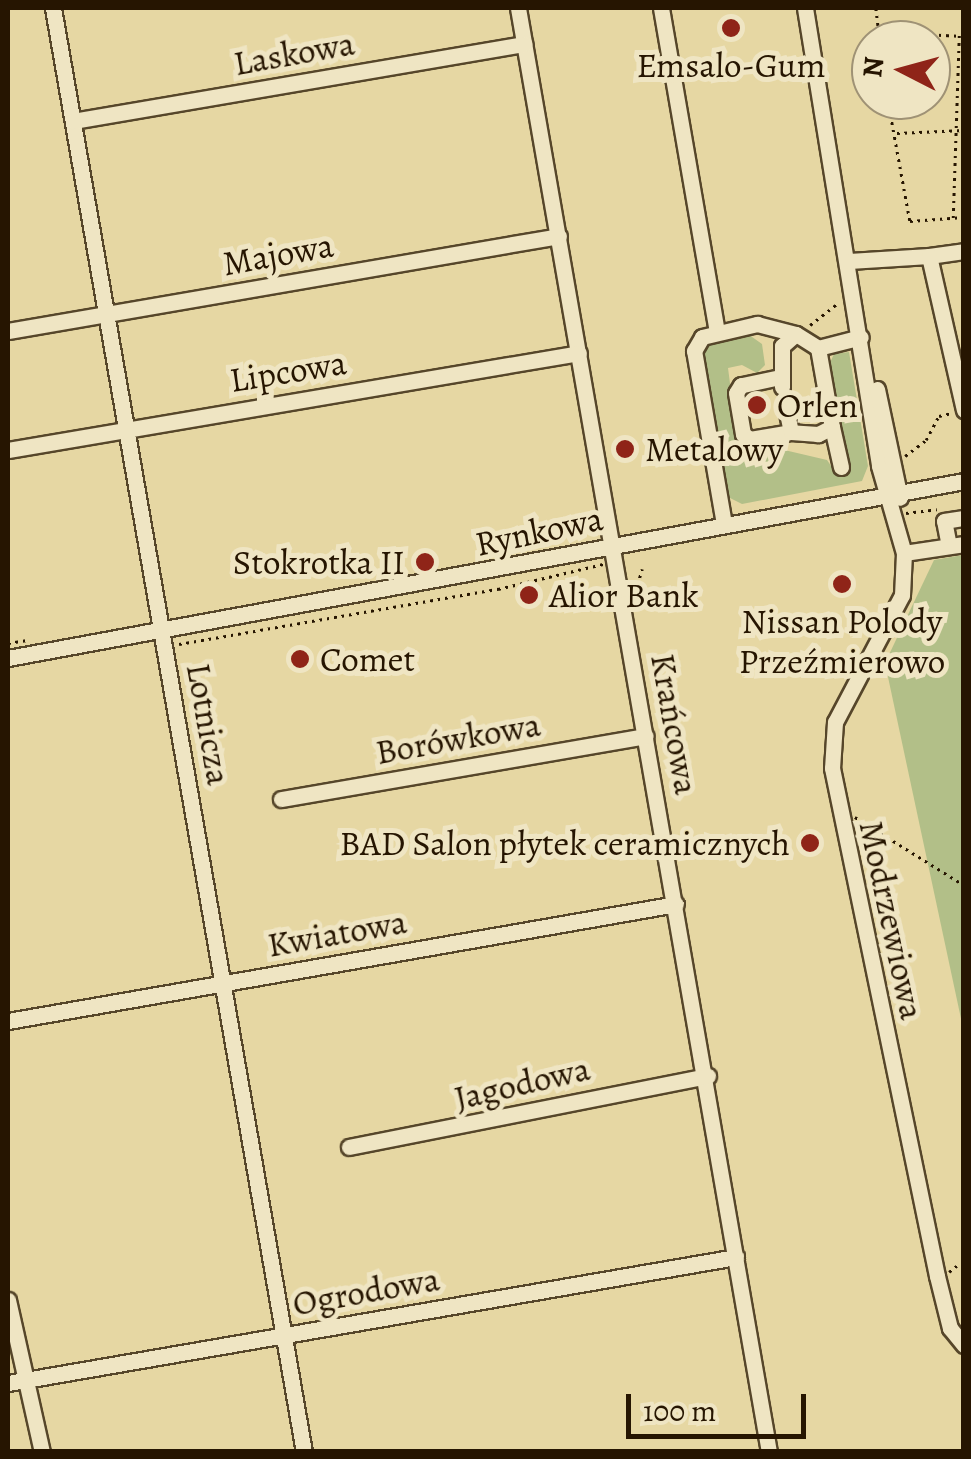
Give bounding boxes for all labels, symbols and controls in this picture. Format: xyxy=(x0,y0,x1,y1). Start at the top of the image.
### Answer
marker: Emsalo-Gum xyxy=(720,17,742,39)
north arrow xyxy=(851,20,951,120)
street label: Laskowa xyxy=(230,22,358,84)
place label: Emsalo-Gum xyxy=(636,44,826,86)
text: N xyxy=(853,55,893,79)
street label: Majowa xyxy=(219,224,337,284)
street label: Lipcowa xyxy=(227,341,349,401)
place label: Orlen xyxy=(777,384,858,426)
marker: Orlen xyxy=(746,394,768,416)
place label: Metalowy xyxy=(645,428,783,470)
marker: Metalowy xyxy=(614,438,636,460)
street label: Rynkowa xyxy=(471,497,607,565)
place label: Stokrotka II xyxy=(233,541,405,583)
marker: Stokrotka II xyxy=(414,551,436,573)
marker: Nissan Polody Przeźmierowo xyxy=(831,573,853,595)
place label: Alior Bank xyxy=(549,574,699,616)
marker: Alior Bank xyxy=(518,584,540,606)
place label: Nissan Polody Przeźmierowo xyxy=(739,600,945,682)
place label: Comet xyxy=(320,638,415,680)
marker: Comet xyxy=(289,648,311,670)
street label: Krańcowa xyxy=(642,650,708,798)
street label: Lotnicza xyxy=(178,660,240,788)
street label: Borówkowa xyxy=(372,703,544,773)
street label: Modrzewiowa xyxy=(850,817,934,1023)
place label: BAD Salon płytek ceramicznych xyxy=(339,822,790,864)
marker: BAD Salon płytek ceramicznych xyxy=(799,832,821,854)
street label: Kwiatowa xyxy=(264,900,410,966)
street label: Jagodowa xyxy=(450,1047,594,1119)
street label: Ogrodowa xyxy=(289,1257,443,1325)
scale bar xyxy=(631,1374,811,1436)
text: 100 m xyxy=(643,1391,716,1431)

